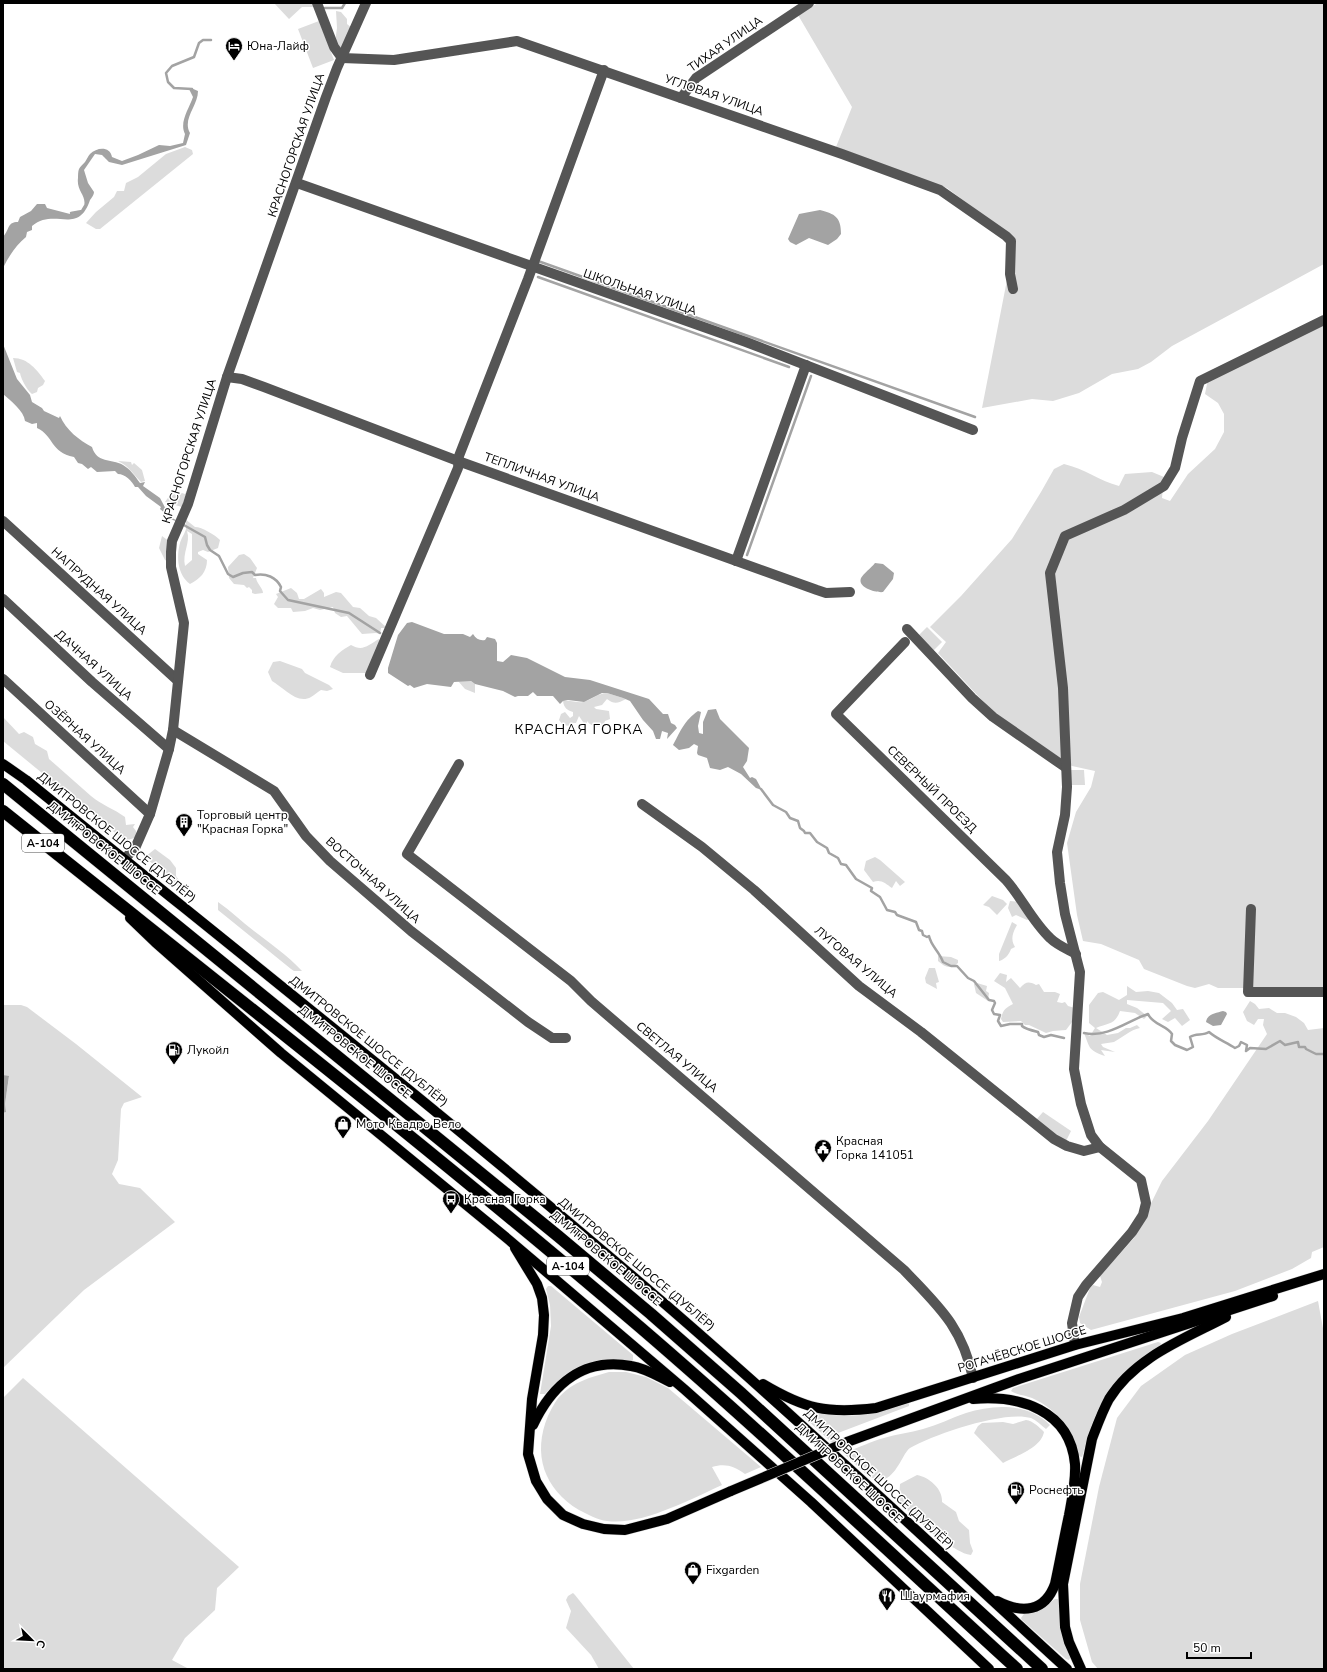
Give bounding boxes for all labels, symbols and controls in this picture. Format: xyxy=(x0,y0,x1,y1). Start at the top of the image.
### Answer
street label: ТИХАЯ УЛИЦА xyxy=(685,12,766,76)
hotel icon: Юна-Лайф xyxy=(224,36,244,61)
place label: Юна-Лайф xyxy=(247,38,309,54)
street label: УГЛОВАЯ УЛИЦА xyxy=(661,70,766,120)
street label: КРАСНОГОРСКАЯ УЛИЦА xyxy=(264,71,328,219)
street label: ШКОЛЬНАЯ УЛИЦА xyxy=(581,265,699,319)
street label: КРАСНОГОРСКАЯ УЛИЦА xyxy=(158,376,220,526)
street label: ТЕПЛИЧНАЯ УЛИЦА xyxy=(482,449,602,505)
street label: НАПРУДНАЯ УЛИЦА xyxy=(48,544,150,638)
street label: ДАЧНАЯ УЛИЦА xyxy=(52,626,136,704)
street label: ОЗЁРНАЯ УЛИЦА xyxy=(41,696,129,778)
district label: КРАСНАЯ ГОРКА xyxy=(515,720,643,739)
street label: СЕВЕРНЫЙ ПРОЕЗД xyxy=(884,742,981,837)
street label: ДМИТРОВСКОЕ ШОССЕ (ДУБЛЁР) xyxy=(35,769,199,905)
street label: ДМИТРОВСКОЕ ШОССЕ xyxy=(45,798,163,898)
place label: Торговый центр "Красная Горка" xyxy=(197,807,288,837)
building icon: Торговый центр "Красная Горка" xyxy=(174,812,194,837)
street label: ВОСТОЧНАЯ УЛИЦА xyxy=(322,833,424,927)
road number: А-104 xyxy=(22,834,64,852)
street label: ЛУГОВАЯ УЛИЦА xyxy=(811,923,901,1002)
street label: ДМИТРОВСКОЕ ШОССЕ (ДУБЛЁР) xyxy=(287,973,451,1109)
street label: ДМИТРОВСКОЕ ШОССЕ xyxy=(296,1002,414,1102)
street label: СВЕТЛАЯ УЛИЦА xyxy=(633,1018,722,1096)
fuel station icon: Лукойл xyxy=(164,1040,184,1065)
place label: Лукойл xyxy=(187,1042,229,1058)
shop icon: Мото Квадро Вело xyxy=(333,1114,353,1139)
place label: Мото Квадро Вело xyxy=(356,1116,462,1132)
place label: Красная Горка 141051 xyxy=(836,1133,914,1163)
public building icon: Красная Горка 141051 xyxy=(813,1138,833,1163)
bus stop icon: Красная Горка xyxy=(441,1189,461,1214)
place label: Красная Горка xyxy=(464,1191,546,1207)
street label: ДМИТРОВСКОЕ ШОССЕ (ДУБЛЁР) xyxy=(555,1194,719,1334)
street label: ДМИТРОВСКОЕ ШОССЕ xyxy=(547,1207,665,1309)
road number: А-104 xyxy=(547,1257,589,1275)
street label: РОГАЧЁВСКОЕ ШОССЕ xyxy=(956,1322,1088,1376)
street label: ДМИТРОВСКОЕ ШОССЕ (ДУБЛЁР) xyxy=(801,1405,957,1553)
street label: ДМИТРОВСКОЕ ШОССЕ xyxy=(792,1419,906,1527)
fuel station icon: Роснефть xyxy=(1006,1480,1026,1505)
place label: Роснефть xyxy=(1029,1482,1084,1498)
shop icon: Fixgarden xyxy=(683,1560,703,1585)
place label: Fixgarden xyxy=(706,1562,759,1578)
restaurant icon: Шаурмафия xyxy=(877,1586,897,1611)
place label: Шаурмафия xyxy=(900,1588,970,1604)
north arrow xyxy=(12,1620,52,1660)
scale bar xyxy=(1187,1634,1251,1660)
text: С xyxy=(32,1637,49,1651)
text: 50 m xyxy=(1193,1640,1221,1656)

